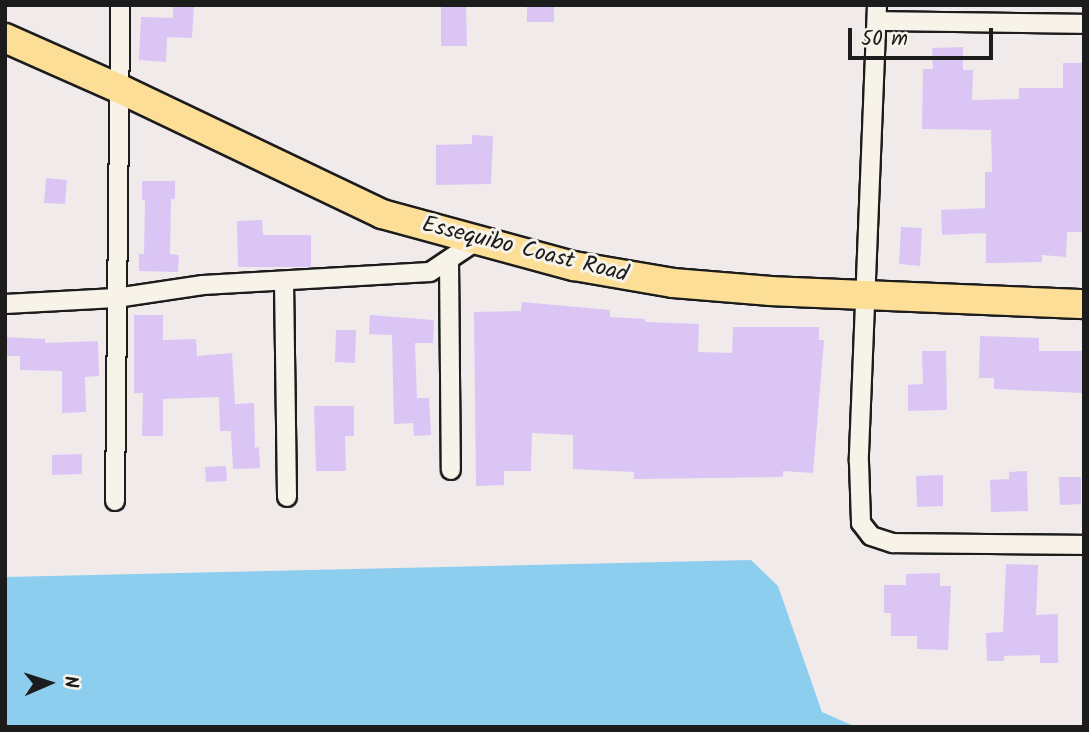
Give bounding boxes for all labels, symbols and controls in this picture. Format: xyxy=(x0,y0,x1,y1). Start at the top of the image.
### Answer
scale bar xyxy=(851,14,996,58)
text: 50 m xyxy=(861,23,908,56)
street label: Essequibo Coast Road xyxy=(419,211,631,289)
north arrow xyxy=(14,648,84,718)
text: N xyxy=(55,675,85,689)

